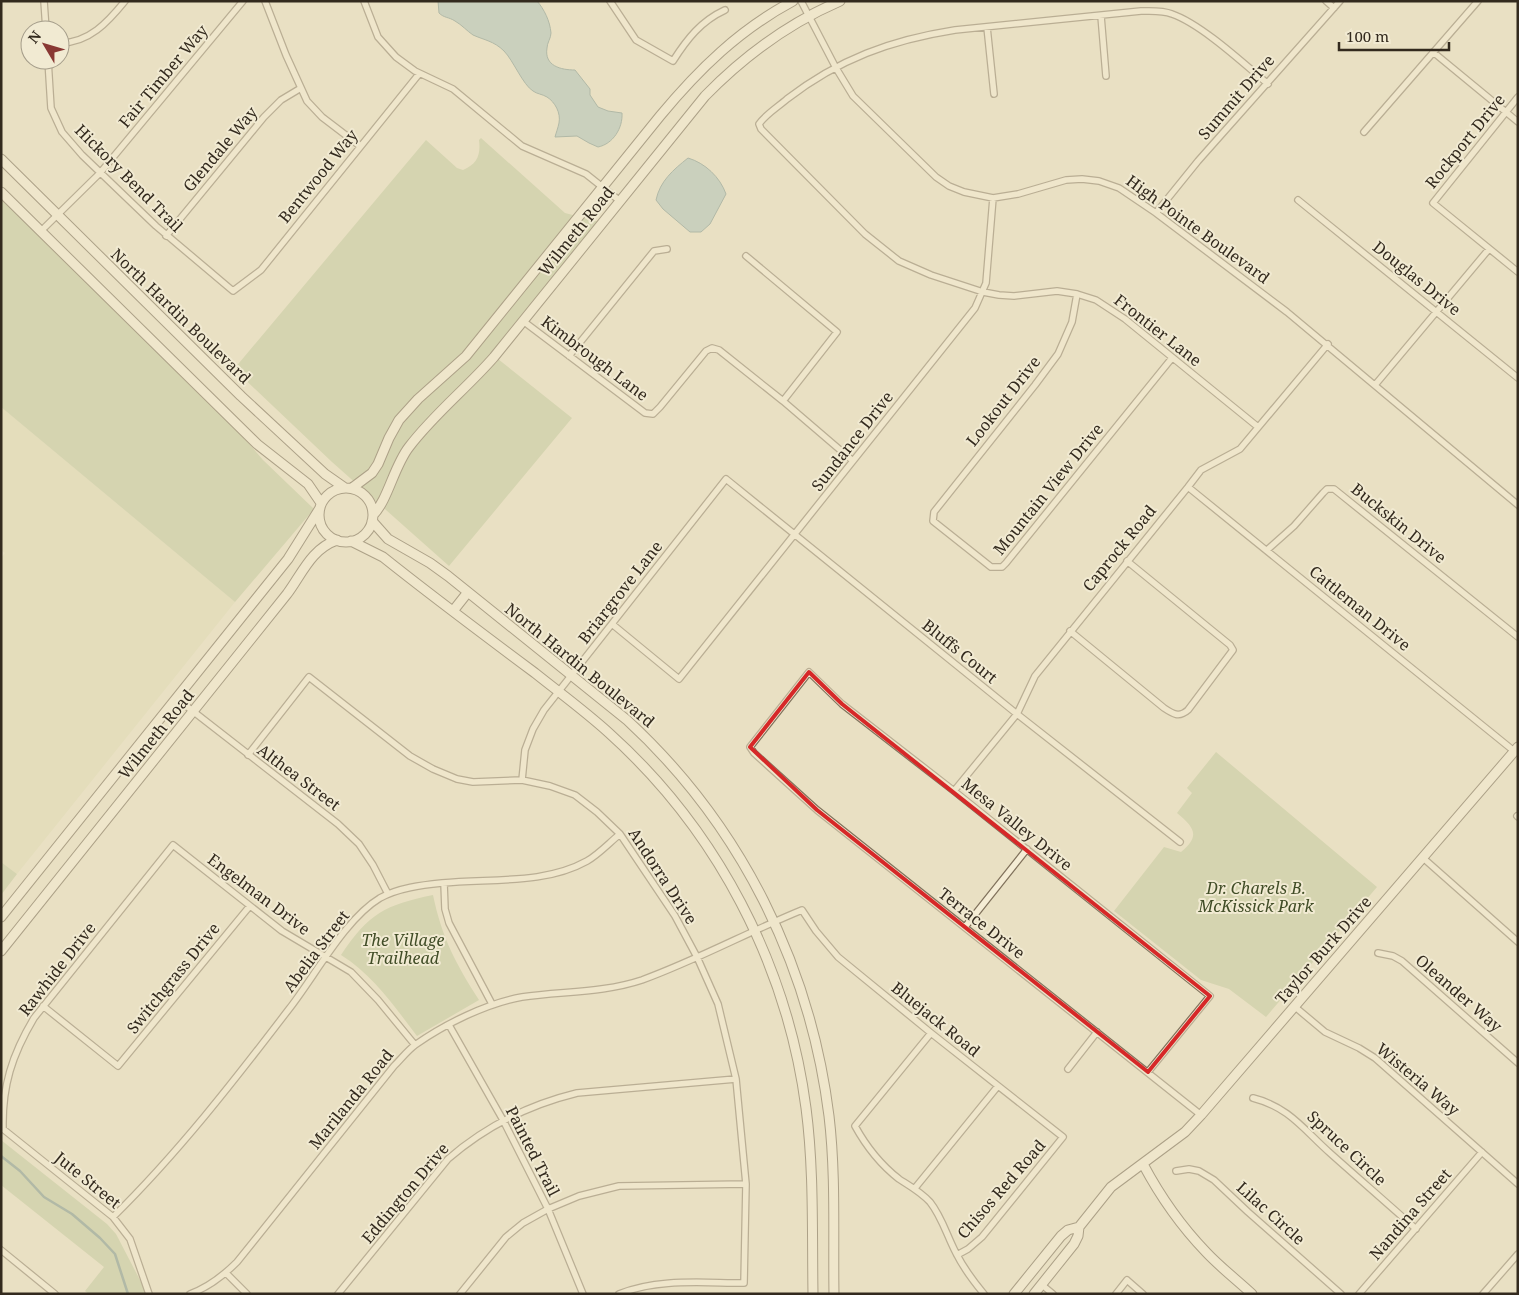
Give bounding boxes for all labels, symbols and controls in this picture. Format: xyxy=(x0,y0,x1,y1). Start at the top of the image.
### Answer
street label: Fair Timber Way xyxy=(113,19,213,132)
north arrow xyxy=(20,20,70,70)
scale bar xyxy=(1339,20,1449,52)
text: N xyxy=(23,26,45,47)
text: 100 m xyxy=(1346,26,1389,46)
street label: Summit Drive xyxy=(1193,50,1279,144)
street label: Rockport Drive xyxy=(1420,89,1510,193)
street label: Glendale Way xyxy=(178,101,263,196)
street label: Hickory Bend Trail xyxy=(70,119,188,237)
street label: Bentwood Way xyxy=(273,124,363,227)
street label: High Pointe Boulevard xyxy=(1122,169,1274,289)
street label: Wilmeth Road xyxy=(533,182,619,280)
street label: Douglas Drive xyxy=(1368,236,1466,320)
street label: North Hardin Boulevard xyxy=(106,243,256,389)
street label: Frontier Lane xyxy=(1110,289,1206,371)
street label: Kimbrough Lane xyxy=(537,310,653,406)
street label: Lookout Drive xyxy=(961,351,1045,451)
street label: Sundance Drive xyxy=(806,387,898,495)
street label: Mountain View Drive xyxy=(988,419,1108,559)
street label: Buckskin Drive xyxy=(1347,478,1451,568)
street label: Caprock Road xyxy=(1077,500,1161,596)
street label: Briargrove Lane xyxy=(573,536,667,648)
street label: Cattleman Drive xyxy=(1305,560,1415,656)
street label: North Hardin Boulevard xyxy=(501,598,660,732)
street label: Bluffs Court xyxy=(918,614,1002,688)
street label: Wilmeth Road xyxy=(113,685,199,783)
street label: Althea Street xyxy=(253,739,345,816)
street label: Mesa Valley Drive xyxy=(957,772,1077,876)
street label: Andorra Drive xyxy=(624,824,702,928)
street label: Engelman Drive xyxy=(203,848,315,940)
park label: Dr. Charels B. McKissick Park xyxy=(1197,877,1315,917)
street label: Terrace Drive xyxy=(934,882,1030,964)
street label: Taylor Burk Drive xyxy=(1270,891,1376,1009)
street label: Abelia Street xyxy=(278,905,354,997)
street label: Rawhide Drive xyxy=(13,918,101,1020)
street label: Switchgrass Drive xyxy=(121,918,225,1038)
park label: The Village Trailhead xyxy=(362,929,445,969)
street label: Oleander Way xyxy=(1411,949,1508,1037)
street label: Bluejack Road xyxy=(887,976,985,1062)
street label: Wisteria Way xyxy=(1372,1038,1465,1121)
street label: Marilanda Road xyxy=(304,1044,398,1154)
street label: Painted Trail xyxy=(501,1102,565,1200)
street label: Spruce Circle xyxy=(1303,1106,1391,1190)
street label: Chisos Red Road xyxy=(952,1135,1050,1243)
street label: Eddington Drive xyxy=(356,1138,454,1248)
street label: Jute Street xyxy=(50,1146,126,1214)
street label: Nandina Street xyxy=(1364,1163,1456,1264)
street label: Lilac Circle xyxy=(1232,1176,1310,1250)

